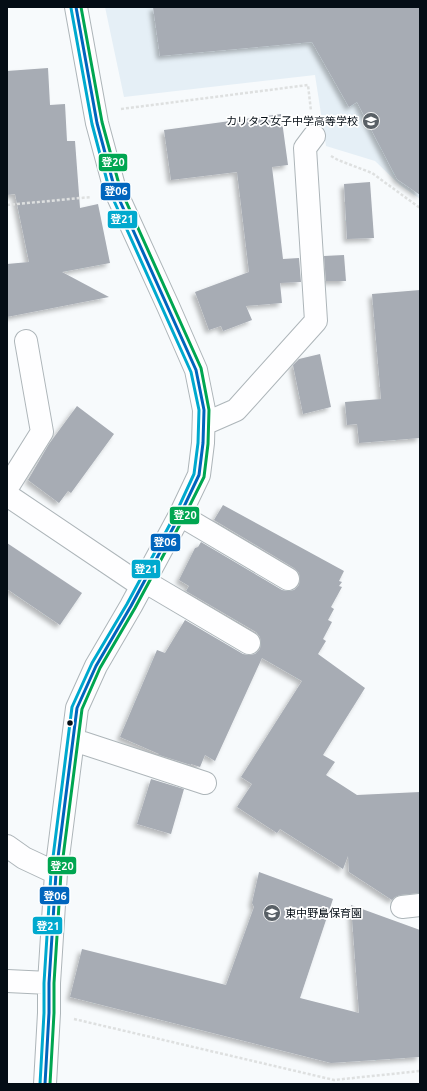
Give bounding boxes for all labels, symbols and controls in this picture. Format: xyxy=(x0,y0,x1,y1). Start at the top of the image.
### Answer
school or university icon: カリタス女子中学高等学校 xyxy=(361,111,381,131)
place label: カリタス女子中学高等学校 xyxy=(226,115,358,127)
line badge: 登20 xyxy=(98,153,128,172)
text: 登20 xyxy=(101,156,125,168)
line badge: 登06 xyxy=(100,182,131,201)
text: 登06 xyxy=(104,185,128,197)
line badge: 登21 xyxy=(107,210,138,229)
text: 登21 xyxy=(110,213,134,225)
line badge: 登20 xyxy=(169,506,200,525)
text: 登20 xyxy=(173,509,197,521)
line badge: 登06 xyxy=(150,533,181,552)
text: 登06 xyxy=(153,536,177,548)
line badge: 登21 xyxy=(131,559,161,579)
text: 登21 xyxy=(134,563,158,575)
unlabelled marker xyxy=(65,718,75,728)
line badge: 登20 xyxy=(47,856,77,875)
text: 登20 xyxy=(50,860,74,872)
line badge: 登06 xyxy=(39,886,70,905)
text: 登06 xyxy=(43,890,67,902)
school or university icon: 東中野島保育園 xyxy=(262,903,282,923)
place label: 東中野島保育園 xyxy=(285,907,362,919)
line badge: 登21 xyxy=(32,916,63,935)
text: 登21 xyxy=(36,920,60,932)

